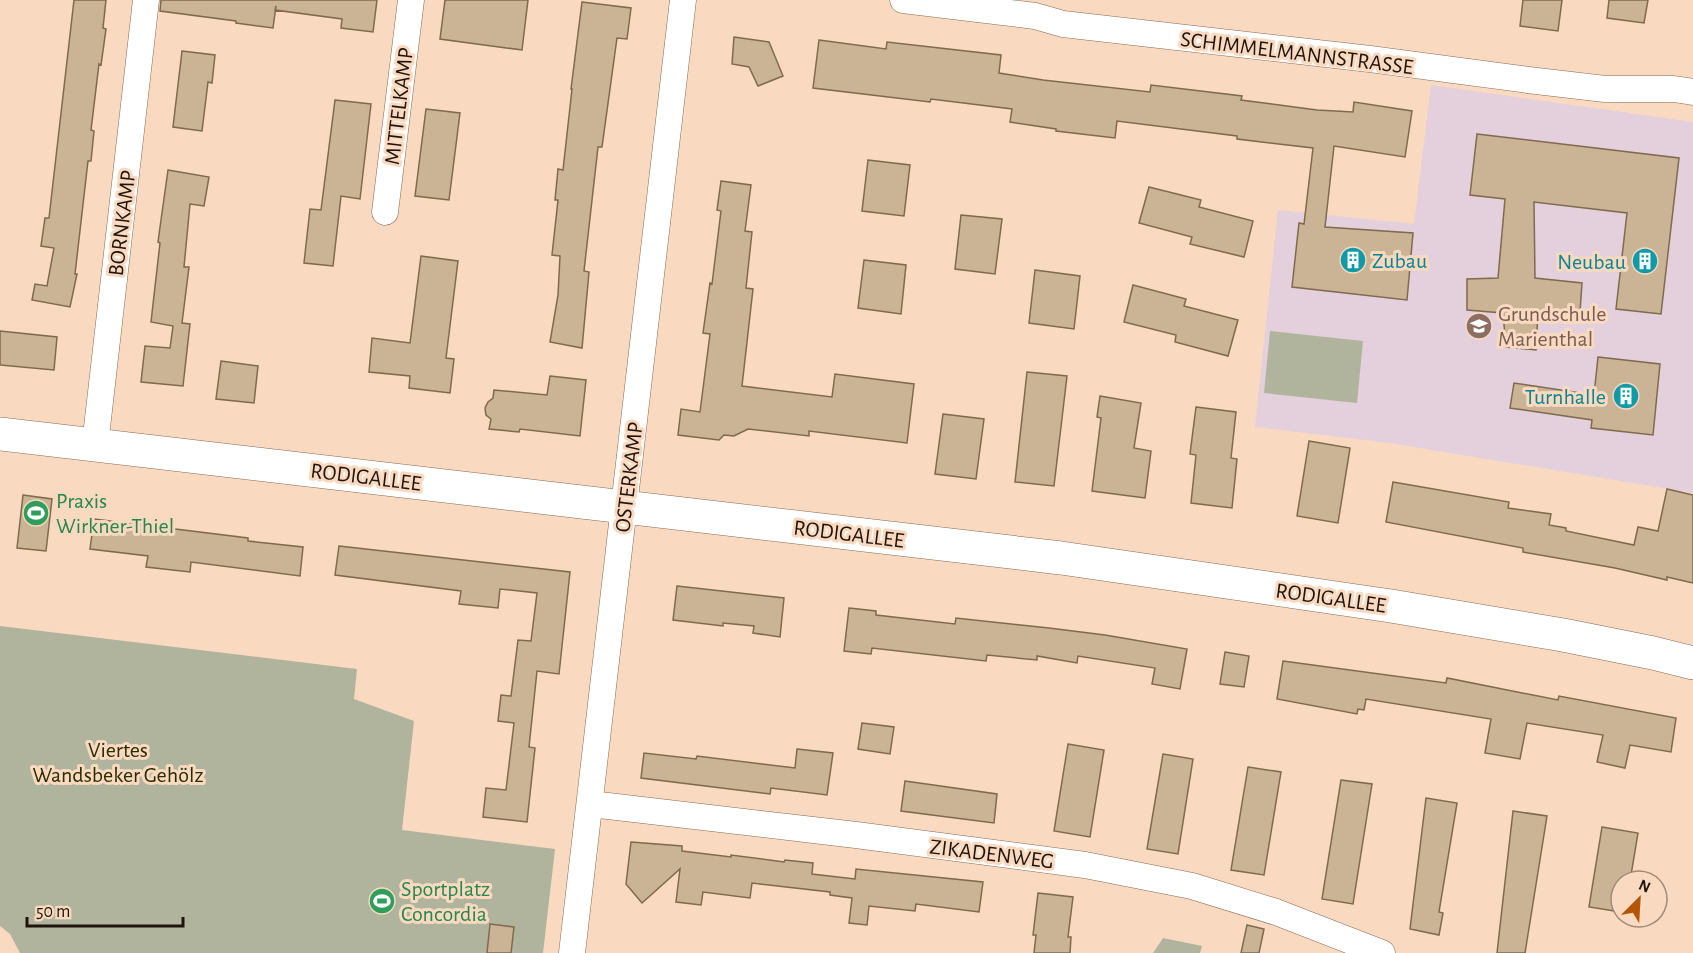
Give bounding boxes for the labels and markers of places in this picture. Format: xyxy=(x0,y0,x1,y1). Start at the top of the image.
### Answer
building icon: Zubau xyxy=(1338,245,1368,275)
building icon: Neubau xyxy=(1630,246,1660,276)
place label: Zubau xyxy=(1372,250,1427,272)
place label: Neubau xyxy=(1557,251,1626,273)
place label: Grundschule Marienthal xyxy=(1498,303,1606,350)
school or university icon: Grundschule Marienthal xyxy=(1464,311,1494,341)
building icon: Turnhalle xyxy=(1611,381,1641,411)
place label: Turnhalle xyxy=(1525,386,1606,408)
place label: Praxis Wirkner-Thiel xyxy=(56,490,174,537)
sports icon: Praxis Wirkner-Thiel xyxy=(21,498,51,528)
place label: Sportplatz Concordia xyxy=(401,878,490,925)
sports icon: Sportplatz Concordia xyxy=(367,886,397,916)

